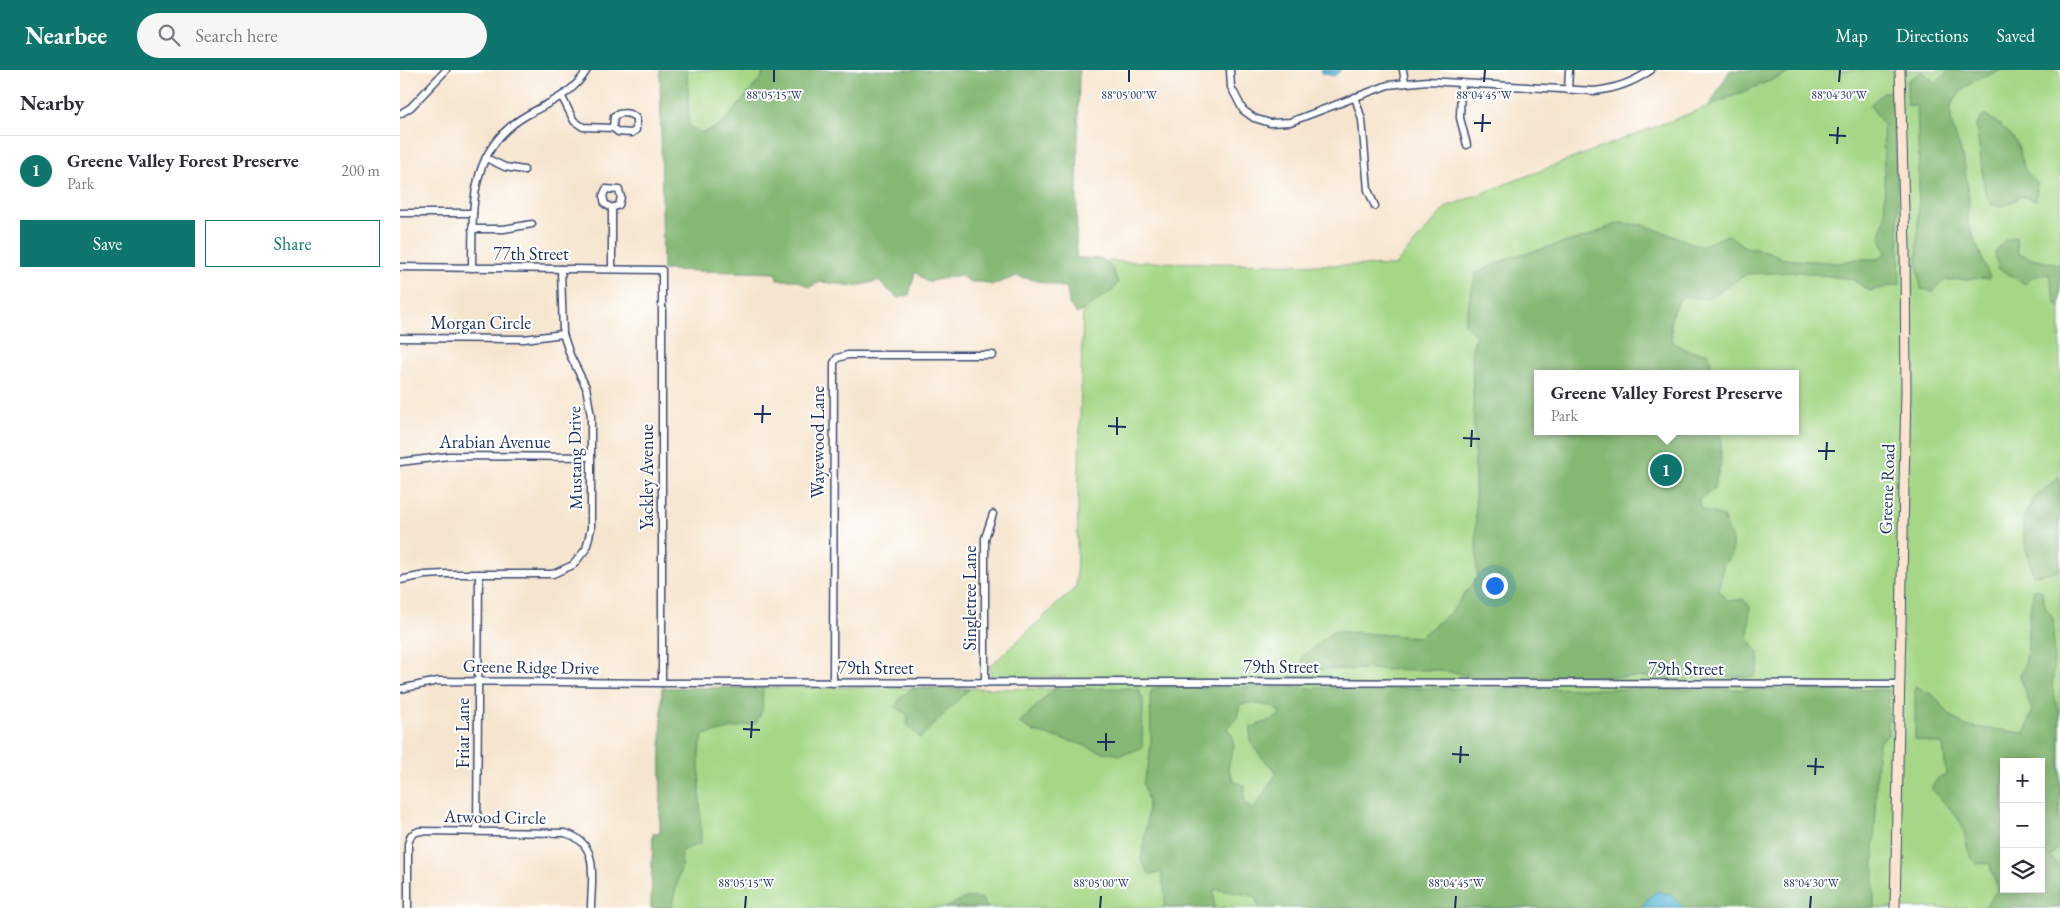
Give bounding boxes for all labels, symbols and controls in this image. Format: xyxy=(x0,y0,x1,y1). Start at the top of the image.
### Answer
search box xyxy=(137,13,487,58)
text: Nearbee xyxy=(25,20,107,51)
icon: search xyxy=(155,21,183,49)
text: Search here xyxy=(195,23,278,48)
text: Map xyxy=(1836,24,1868,47)
text: Directions xyxy=(1896,24,1968,47)
text: Saved xyxy=(1996,24,2035,47)
text: 88°05'15"W xyxy=(746,87,803,103)
text: 88°05'00"W xyxy=(1101,87,1158,103)
text: 88°04'45"W xyxy=(1456,87,1513,103)
text: 88°04'30"W xyxy=(1811,87,1868,103)
text: Nearby xyxy=(20,89,84,116)
text: Greene Valley Forest Preserve xyxy=(67,148,299,173)
text: 1 xyxy=(32,160,40,181)
text: 200 m xyxy=(341,160,380,181)
text: Park xyxy=(67,173,94,194)
button: Save xyxy=(20,220,195,267)
button: Share xyxy=(205,220,380,267)
street label: 77th Street xyxy=(493,242,569,265)
street label: Morgan Circle xyxy=(431,311,531,334)
popup xyxy=(1534,370,1799,435)
text: Greene Valley Forest Preserve xyxy=(1551,380,1782,405)
street label: Wayewood Lane xyxy=(806,386,829,498)
text: Park xyxy=(1551,405,1578,426)
street label: Mustang Drive xyxy=(562,406,587,510)
street label: Yackley Avenue xyxy=(635,424,658,530)
street label: Arabian Avenue xyxy=(438,430,551,453)
street label: Greene Road xyxy=(1873,442,1900,535)
pin: 1 xyxy=(1650,451,1682,489)
street label: Singletree Lane xyxy=(958,546,981,650)
your location xyxy=(1482,573,1508,599)
street label: Greene Ridge Drive xyxy=(463,654,599,679)
street label: 79th Street xyxy=(1243,655,1319,678)
street label: 79th Street xyxy=(838,656,914,679)
street label: 79th Street xyxy=(1648,657,1724,680)
street label: Friar Lane xyxy=(451,698,474,768)
map controls xyxy=(2000,758,2045,893)
button: + xyxy=(2000,758,2045,803)
button: − xyxy=(2000,803,2045,848)
street label: Atwood Circle xyxy=(443,804,546,829)
button: layers xyxy=(2000,848,2045,893)
text: 88°05'15"W xyxy=(718,875,775,891)
text: 88°05'00"W xyxy=(1073,875,1130,891)
text: 88°04'45"W xyxy=(1428,875,1485,891)
text: 88°04'30"W xyxy=(1783,875,1840,891)

